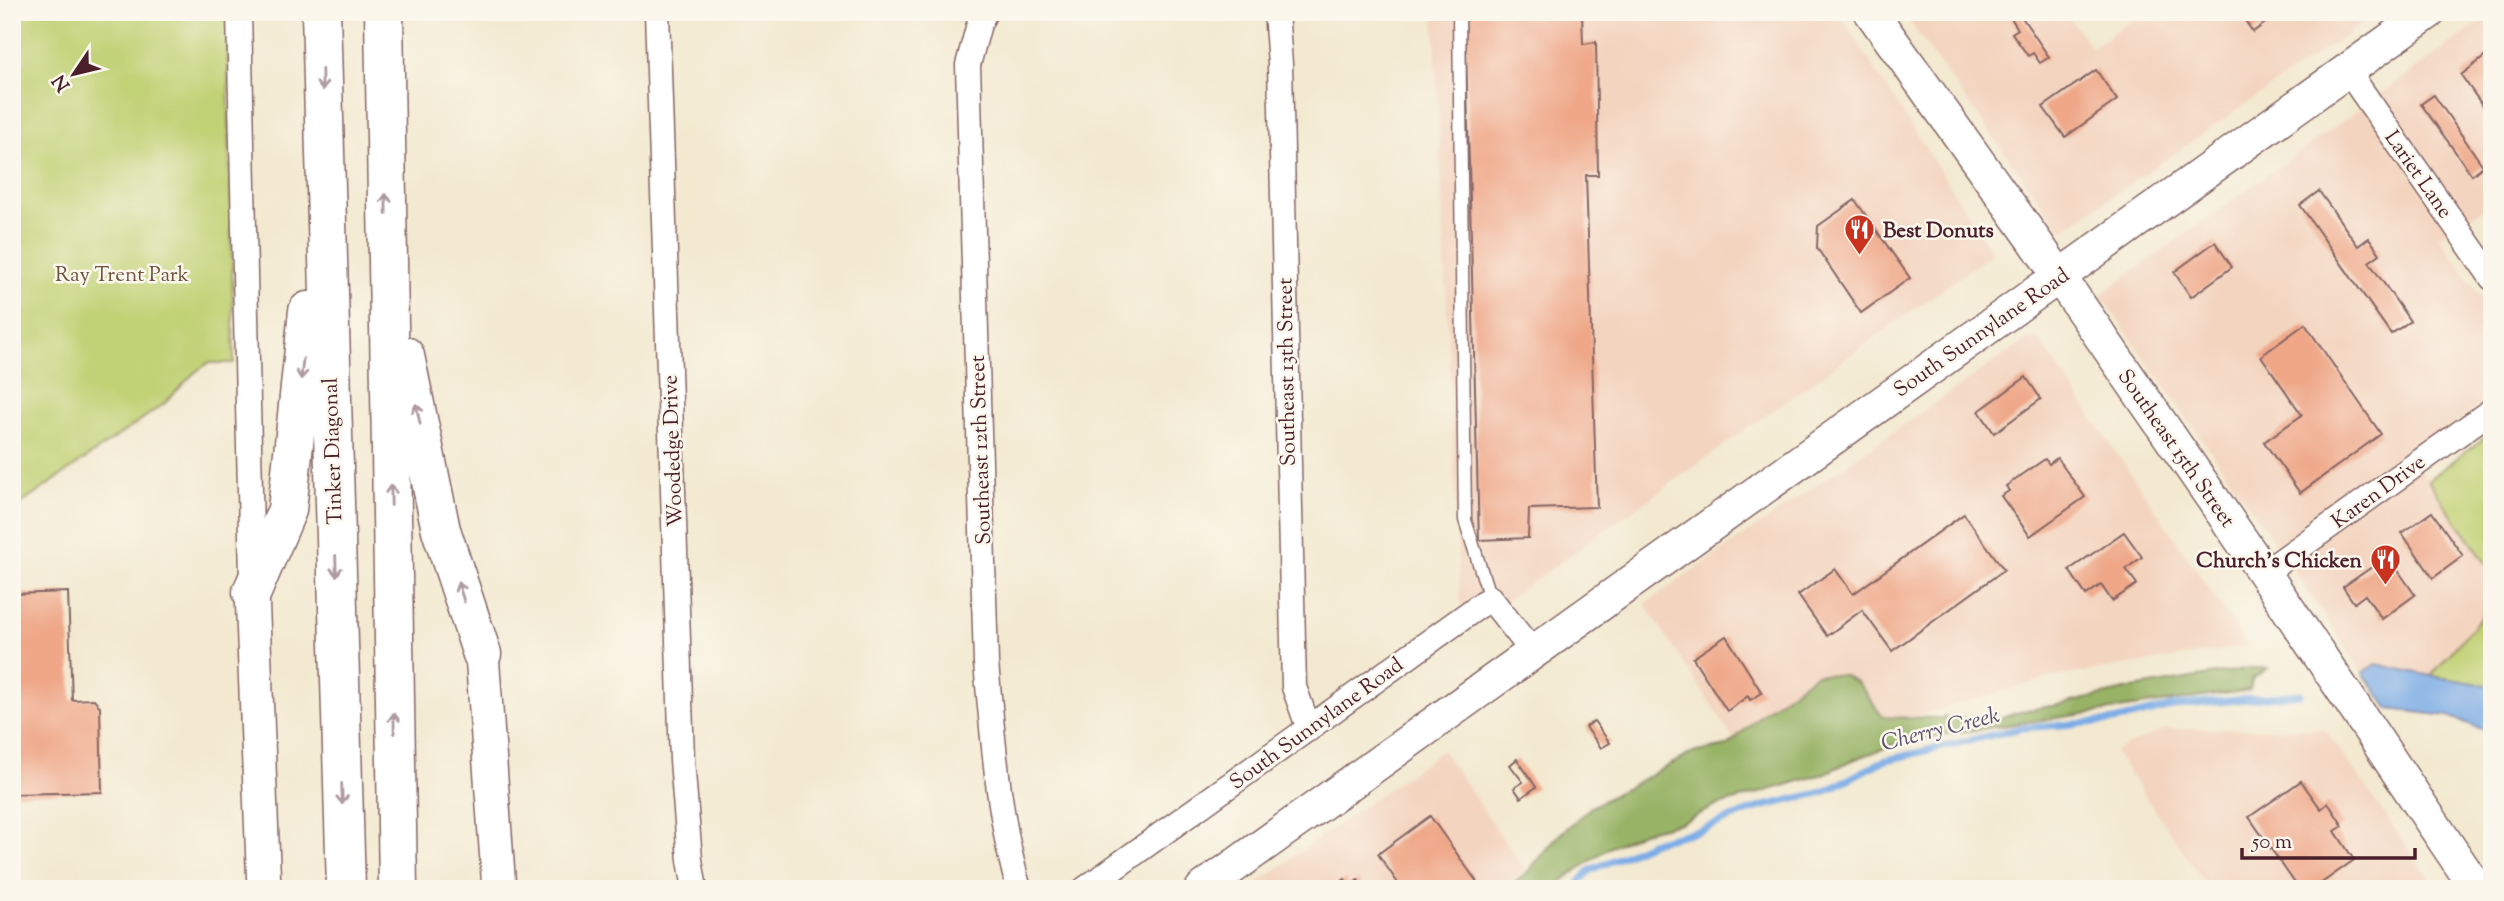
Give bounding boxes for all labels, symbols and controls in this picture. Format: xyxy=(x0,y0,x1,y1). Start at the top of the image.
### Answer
north arrow xyxy=(38,38,108,108)
text: N xyxy=(47,68,78,96)
one-way arrow xyxy=(316,69,329,92)
street label: Lariet Lane xyxy=(2376,125,2459,225)
one-way arrow xyxy=(379,193,393,216)
restaurant icon: Best Donuts xyxy=(1843,213,1877,257)
place label: Best Donuts xyxy=(1883,217,1994,247)
park label: Ray Trent Park xyxy=(55,261,190,291)
street label: South Sunnylane Road xyxy=(1888,261,2076,406)
street label: Southeast 13th Street xyxy=(1271,278,1305,466)
street label: Southeast 12th Street xyxy=(964,355,1000,545)
one-way arrow xyxy=(295,358,308,380)
street label: Southeast 15th Street xyxy=(2109,364,2241,534)
street label: Woodedge Drive xyxy=(656,374,692,528)
street label: Tinker Diagonal xyxy=(316,377,352,525)
one-way arrow xyxy=(410,403,424,426)
street label: Karen Drive xyxy=(2326,448,2432,537)
one-way arrow xyxy=(384,484,397,507)
restaurant icon: Church's Chicken xyxy=(2368,543,2402,587)
place label: Church's Chicken xyxy=(2196,547,2363,577)
one-way arrow xyxy=(329,555,342,578)
one-way arrow xyxy=(454,581,467,603)
street label: South Sunnylane Road xyxy=(1224,651,1410,798)
water label: Cherry Creek xyxy=(1878,700,2003,761)
one-way arrow xyxy=(387,711,401,734)
one-way arrow xyxy=(335,782,349,805)
scale bar xyxy=(2242,817,2415,861)
text: 50 m xyxy=(2251,828,2292,858)

